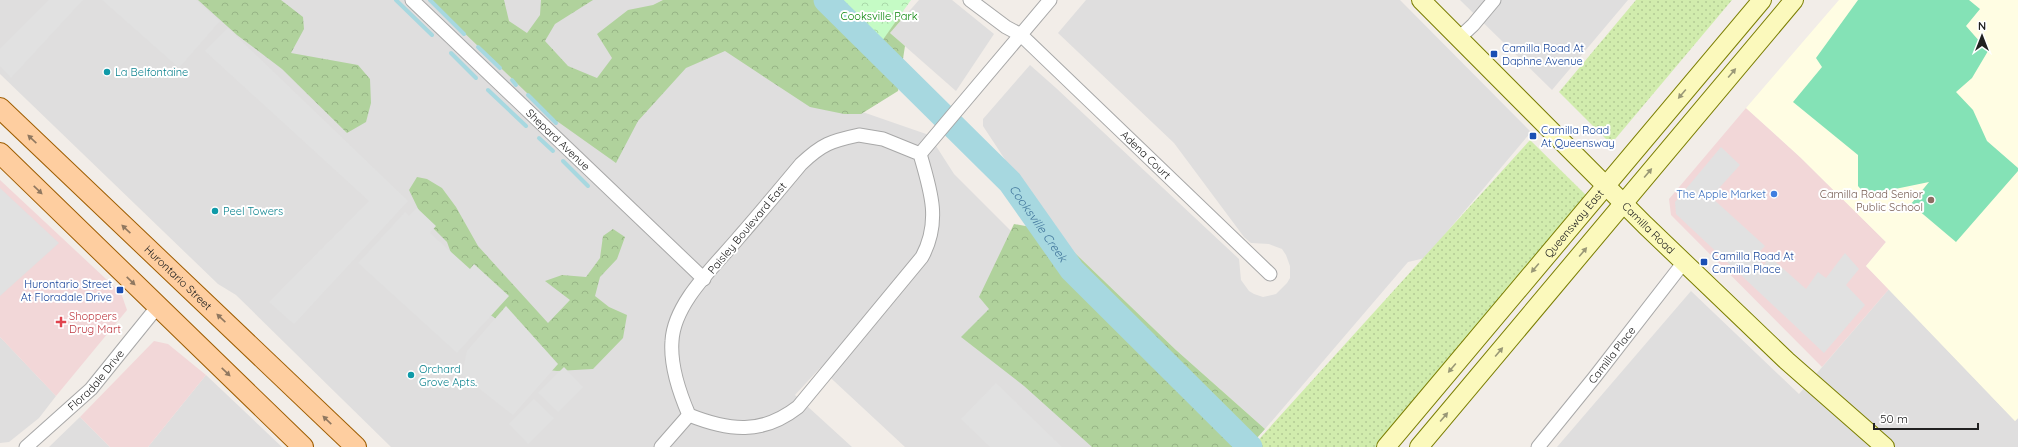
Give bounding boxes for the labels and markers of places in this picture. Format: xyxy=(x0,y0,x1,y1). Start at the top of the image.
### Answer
place label: Camilla Road At Daphne Avenue xyxy=(1502,41,1584,68)
marker: Camilla Road At Daphne Avenue xyxy=(1489,49,1499,59)
place label: La Belfontaine xyxy=(115,65,188,79)
marker: La Belfontaine xyxy=(102,67,112,77)
place label: Camilla Road At Queensway xyxy=(1541,123,1615,150)
marker: Camilla Road At Queensway xyxy=(1528,131,1538,141)
place label: The Apple Market xyxy=(1676,187,1766,201)
place label: Camilla Road Senior Public School xyxy=(1820,187,1924,214)
marker: The Apple Market xyxy=(1769,189,1779,199)
marker: Camilla Road Senior Public School xyxy=(1926,195,1936,205)
place label: Peel Towers xyxy=(223,204,283,218)
marker: Peel Towers xyxy=(210,206,220,216)
place label: Camilla Road At Camilla Place xyxy=(1712,249,1794,276)
marker: Camilla Road At Camilla Place xyxy=(1699,257,1709,267)
place label: Hurontario Street At Floradale Drive xyxy=(21,277,112,304)
marker: Hurontario Street At Floradale Drive xyxy=(115,285,125,295)
place label: Shoppers Drug Mart xyxy=(69,309,121,336)
marker: Shoppers Drug Mart xyxy=(56,317,66,327)
place label: Orchard Grove Apts. xyxy=(419,362,477,389)
marker: Orchard Grove Apts. xyxy=(406,370,416,380)

